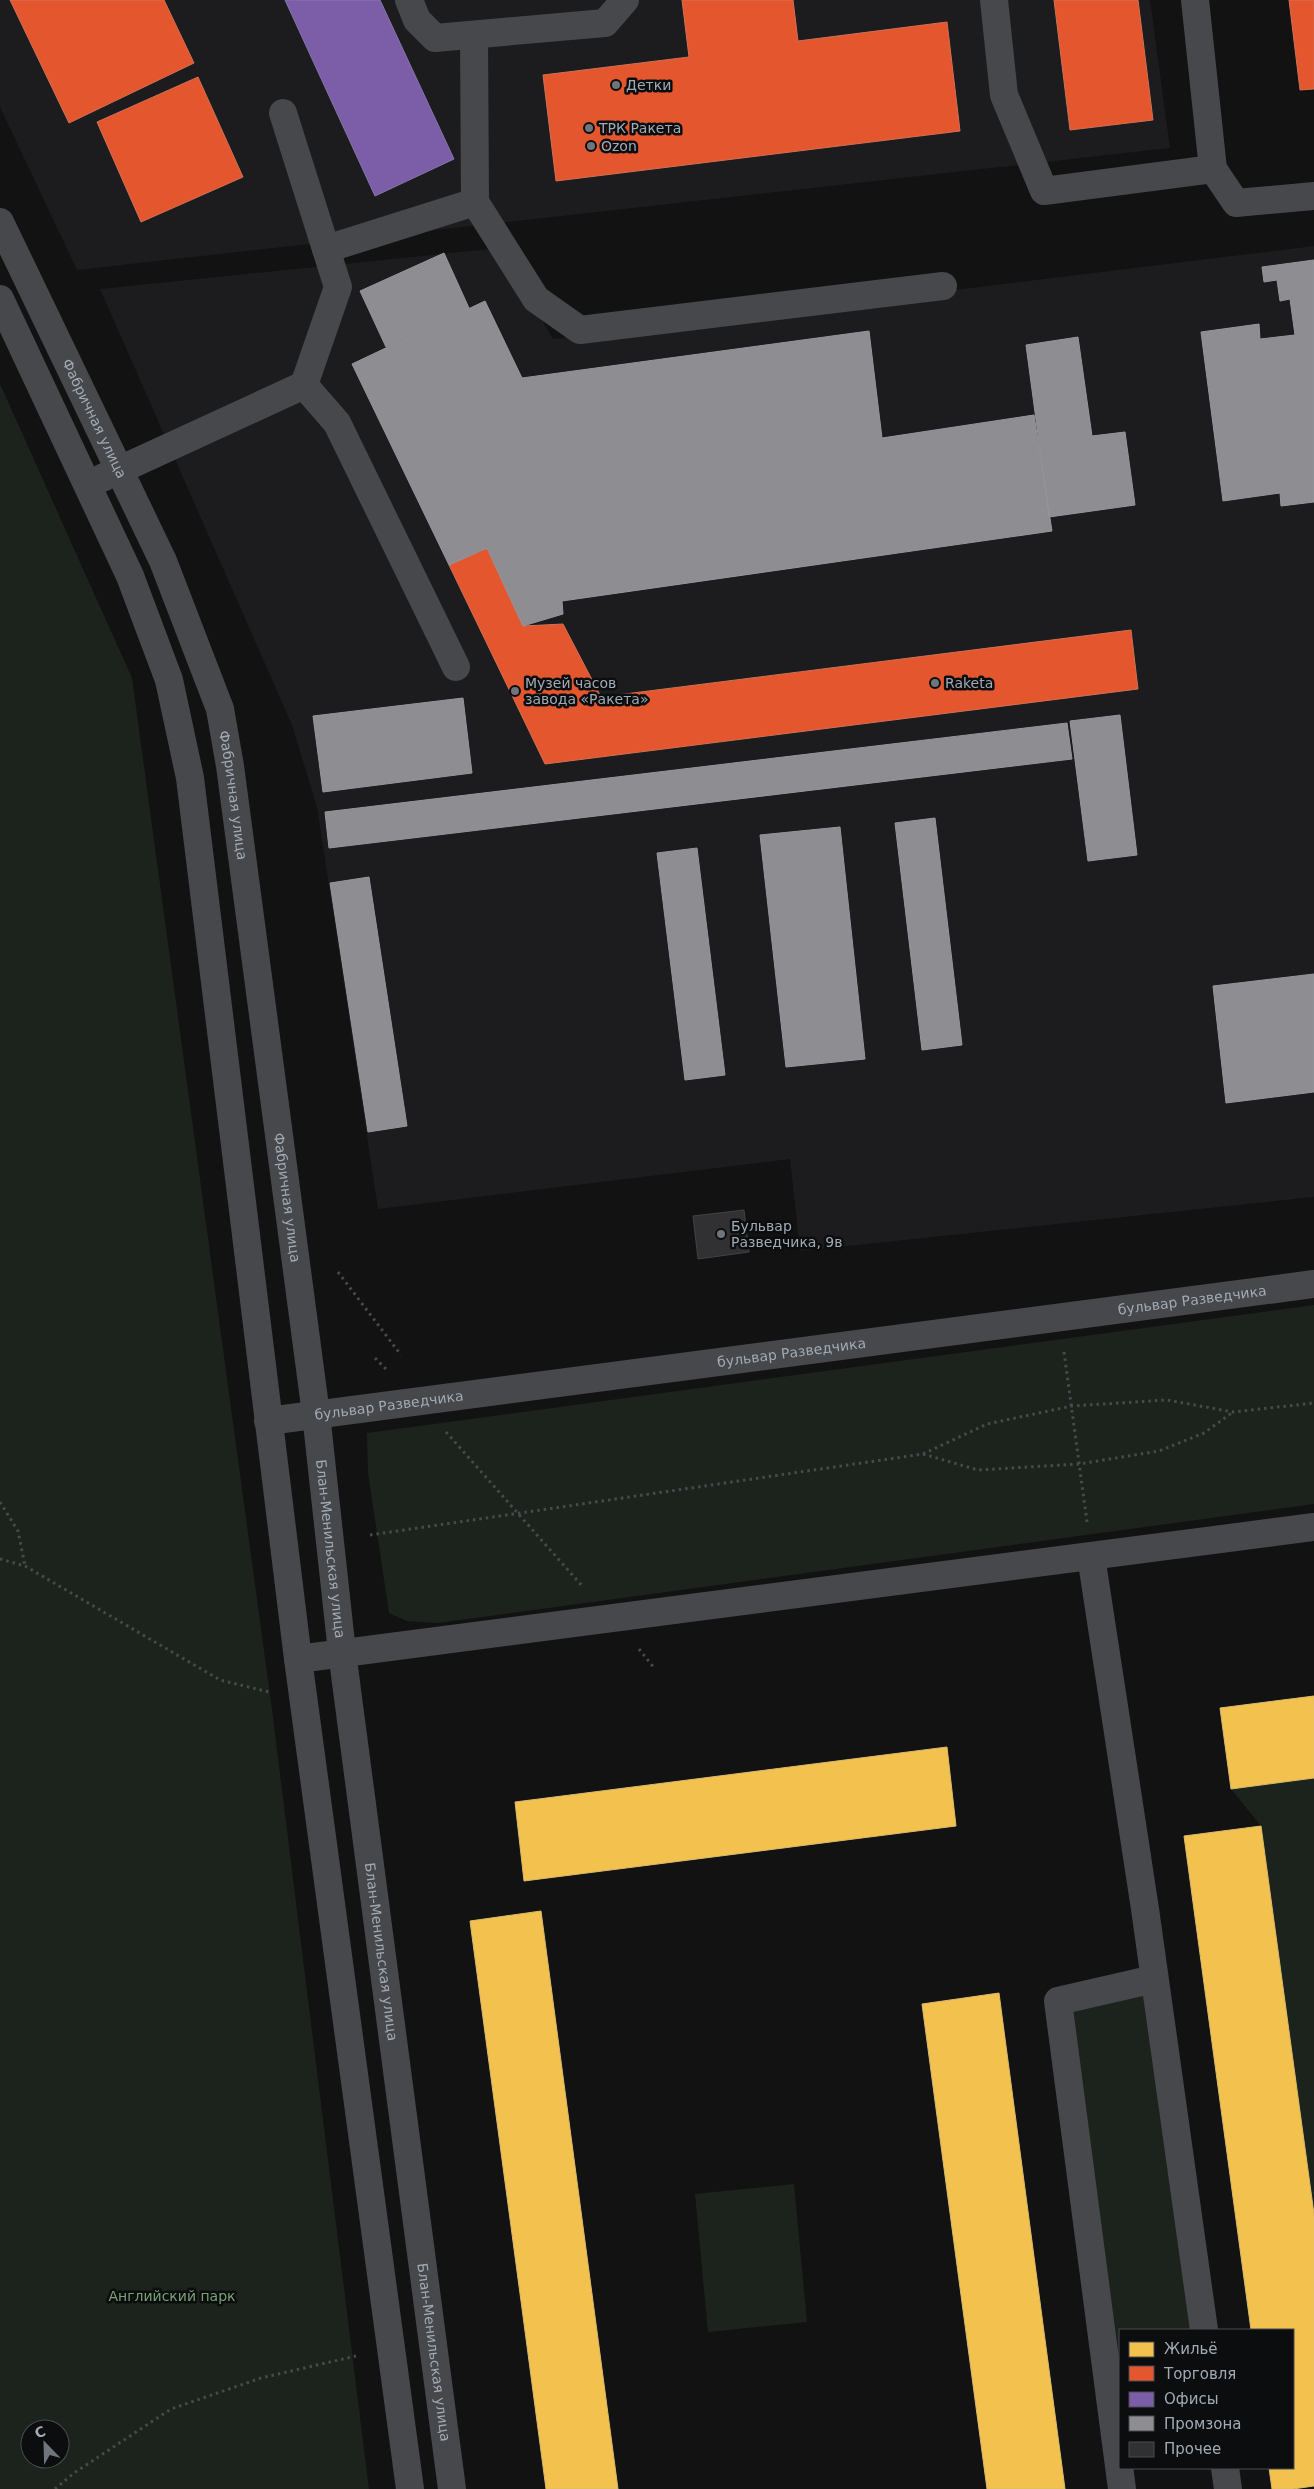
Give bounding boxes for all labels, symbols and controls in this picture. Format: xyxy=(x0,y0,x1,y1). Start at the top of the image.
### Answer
place label: Детки xyxy=(626,77,671,93)
marker: Детки xyxy=(610,79,622,91)
place label: ТРК Ракета xyxy=(598,120,681,136)
marker: ТРК Ракета xyxy=(583,122,595,134)
place label: Ozon xyxy=(601,138,637,154)
marker: Ozon xyxy=(585,140,597,152)
street label: Фабричная улица xyxy=(59,356,130,481)
place label: Музей часов завода «Ракета» xyxy=(525,675,649,707)
place label: Raketa xyxy=(945,675,993,691)
marker: Raketa xyxy=(929,677,941,689)
marker: Музей часов завода «Ракета» xyxy=(509,685,521,697)
street label: Фабричная улица xyxy=(216,729,250,861)
street label: Фабричная улица xyxy=(271,1132,304,1263)
place label: Бульвар Разведчика, 9в xyxy=(731,1218,842,1250)
marker: Бульвар Разведчика, 9в xyxy=(715,1228,727,1240)
street label: бульвар Разведчика xyxy=(1117,1282,1267,1318)
street label: бульвар Разведчика xyxy=(716,1335,867,1370)
street label: бульвар Разведчика xyxy=(314,1387,464,1423)
street label: Блан-Менильская улица xyxy=(313,1459,348,1639)
street label: Блан-Менильская улица xyxy=(362,1862,401,2042)
street label: Блан-Менильская улица xyxy=(414,2262,454,2442)
park label: Английский парк xyxy=(108,2288,236,2304)
legend xyxy=(1119,2329,1294,2469)
text: Жильё xyxy=(1164,2340,1218,2358)
text: Торговля xyxy=(1163,2365,1236,2383)
text: Офисы xyxy=(1164,2390,1218,2408)
text: Промзона xyxy=(1164,2415,1241,2433)
north arrow xyxy=(20,2419,70,2469)
text: С xyxy=(32,2423,48,2441)
text: Прочее xyxy=(1164,2440,1221,2458)

